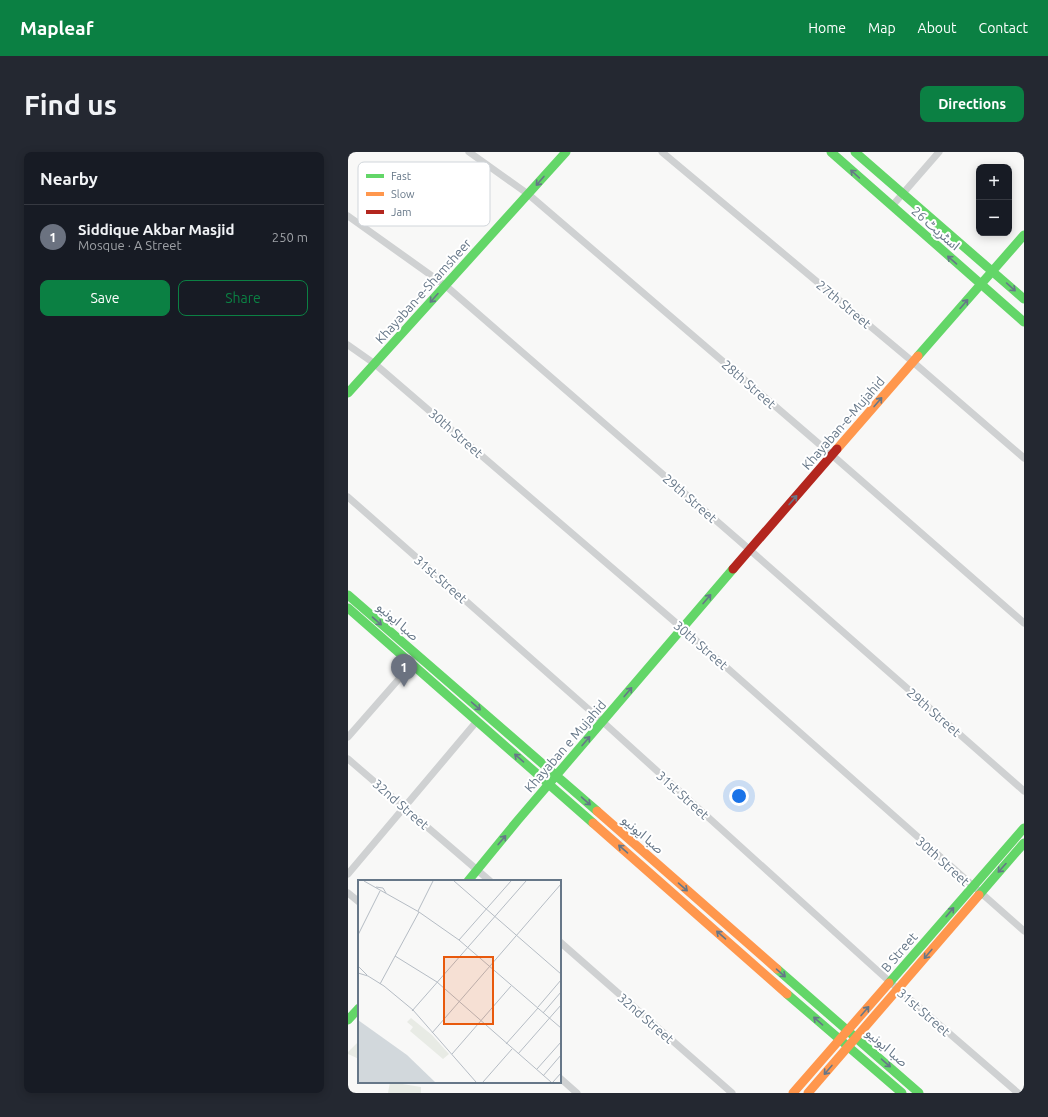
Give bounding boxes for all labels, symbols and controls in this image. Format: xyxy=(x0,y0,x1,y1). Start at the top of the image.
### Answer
text: Mapleaf xyxy=(20,17,93,39)
text: Home xyxy=(808,20,846,36)
text: Map xyxy=(868,20,896,36)
text: About xyxy=(918,20,957,36)
text: Contact xyxy=(979,20,1028,36)
button: Directions xyxy=(920,86,1024,122)
text: Find us xyxy=(24,89,117,120)
legend xyxy=(358,162,490,226)
map controls xyxy=(976,164,1012,236)
button: + xyxy=(976,164,1012,200)
text: Nearby xyxy=(40,169,98,188)
one-way arrow xyxy=(850,169,860,178)
text: Fast xyxy=(391,170,412,182)
one-way arrow xyxy=(535,176,545,186)
text: Slow xyxy=(391,188,415,200)
button: − xyxy=(976,200,1012,236)
street label: اسٹریٹ 26 xyxy=(909,203,963,253)
text: Jam xyxy=(391,206,412,218)
text: Siddique Akbar Masjid xyxy=(78,221,235,238)
text: 1 xyxy=(49,230,57,244)
text: 250 m xyxy=(272,230,308,244)
street label: Khayaban-e-Shamsheer xyxy=(372,236,474,346)
text: Mosque · A Street xyxy=(78,238,182,252)
one-way arrow xyxy=(947,255,958,264)
street label: 27th Street xyxy=(814,277,874,331)
button: Save xyxy=(40,280,170,316)
button: Share xyxy=(178,280,308,316)
one-way arrow xyxy=(1006,283,1017,292)
one-way arrow xyxy=(430,293,439,303)
one-way arrow xyxy=(959,299,968,310)
street label: 28th Street xyxy=(719,357,779,411)
street label: Khayaban-e-Mujahid xyxy=(799,374,887,472)
one-way arrow xyxy=(873,398,882,408)
street label: 30th Street xyxy=(426,406,486,460)
street label: 29th Street xyxy=(660,471,720,525)
one-way arrow xyxy=(788,495,797,506)
street label: 31st Street xyxy=(412,552,470,606)
one-way arrow xyxy=(703,593,712,604)
street label: صبا ایونیو xyxy=(374,599,422,644)
one-way arrow xyxy=(372,616,383,625)
street label: 30th Street xyxy=(671,618,731,672)
pin: 1 xyxy=(391,654,417,687)
street label: 29th Street xyxy=(904,685,964,739)
one-way arrow xyxy=(623,687,632,697)
street label: Khayaban e Mujahid xyxy=(521,697,609,795)
one-way arrow xyxy=(470,701,481,710)
one-way arrow xyxy=(582,736,591,746)
one-way arrow xyxy=(514,753,525,762)
street label: 31st Street xyxy=(654,768,712,822)
street label: 32nd Street xyxy=(370,776,432,832)
your location xyxy=(729,786,749,806)
one-way arrow xyxy=(580,796,590,805)
street label: صبا ایونیو xyxy=(619,812,667,857)
one-way arrow xyxy=(497,834,506,845)
street label: 30th Street xyxy=(914,834,972,888)
one-way arrow xyxy=(618,844,628,854)
one-way arrow xyxy=(997,863,1007,873)
inset map xyxy=(358,880,561,1083)
one-way arrow xyxy=(678,882,689,891)
one-way arrow xyxy=(945,907,954,918)
street label: B Street xyxy=(878,929,920,975)
one-way arrow xyxy=(716,931,726,940)
one-way arrow xyxy=(924,949,933,960)
one-way arrow xyxy=(776,968,786,977)
street label: 31st Street xyxy=(895,985,953,1039)
street label: 32nd Street xyxy=(615,990,677,1046)
one-way arrow xyxy=(860,1006,870,1016)
one-way arrow xyxy=(813,1016,823,1026)
street label: صبا ایونیو xyxy=(863,1025,911,1070)
one-way arrow xyxy=(880,1059,891,1068)
one-way arrow xyxy=(823,1065,832,1075)

